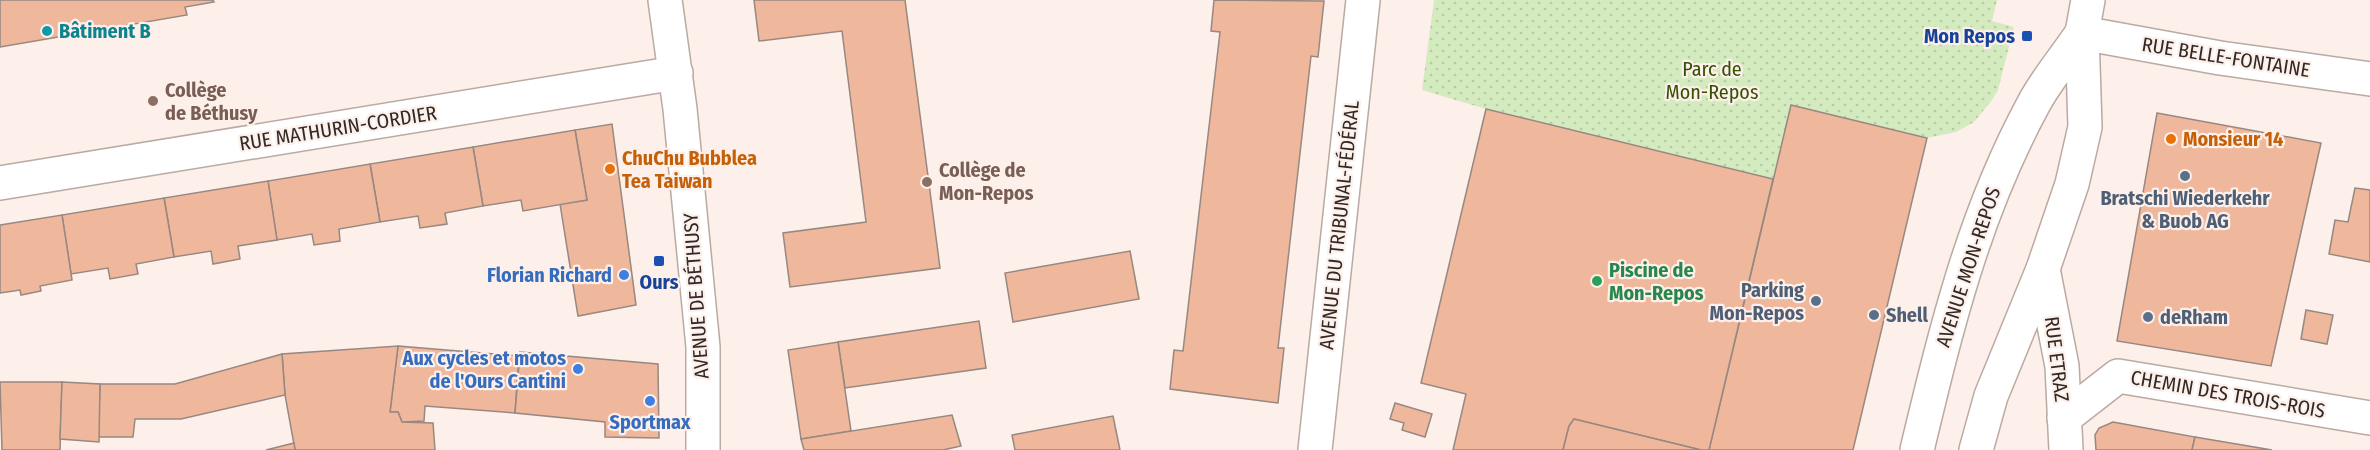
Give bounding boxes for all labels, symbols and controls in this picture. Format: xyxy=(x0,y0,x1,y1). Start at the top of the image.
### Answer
place label: Bâtiment B xyxy=(59,19,151,43)
marker: Bâtiment B xyxy=(40,24,54,38)
place label: Mon Repos xyxy=(1924,24,2015,48)
marker: Mon Repos xyxy=(2020,29,2034,43)
street label: RUE BELLE-FONTAINE xyxy=(2140,32,2312,82)
park label: Parc de Mon-Repos xyxy=(1666,57,1758,104)
place label: Collège de Béthusy xyxy=(165,78,258,125)
marker: Collège de Béthusy xyxy=(146,94,160,108)
street label: AVENUE DU TRIBUNAL-FÉDÉRAL xyxy=(1314,99,1364,351)
street label: RUE MATHURIN-CORDIER xyxy=(238,101,438,155)
place label: Monsieur 14 xyxy=(2183,127,2283,151)
marker: Monsieur 14 xyxy=(2164,132,2178,146)
place label: ChuChu Bubblea Tea Taiwan xyxy=(622,146,757,193)
place label: Collège de Mon-Repos xyxy=(939,158,1034,205)
marker: ChuChu Bubblea Tea Taiwan xyxy=(603,162,617,176)
marker: Bratschi Wiederkehr & Buob AG xyxy=(2178,169,2192,183)
marker: Collège de Mon-Repos xyxy=(920,175,934,189)
street label: AVENUE MON-REPOS xyxy=(1931,184,2005,350)
place label: Bratschi Wiederkehr & Buob AG xyxy=(2100,186,2270,233)
street label: AVENUE DE BÉTHUSY xyxy=(678,212,714,380)
marker: Ours xyxy=(652,254,666,268)
place label: Piscine de Mon-Repos xyxy=(1609,258,1704,305)
place label: Florian Richard xyxy=(487,263,612,287)
marker: Florian Richard xyxy=(617,268,631,282)
place label: Ours xyxy=(640,270,679,294)
marker: Piscine de Mon-Repos xyxy=(1590,274,1604,288)
place label: Parking Mon-Repos xyxy=(1710,278,1804,325)
marker: Parking Mon-Repos xyxy=(1809,294,1823,308)
place label: Shell xyxy=(1886,303,1928,327)
place label: deRham xyxy=(2160,305,2228,329)
marker: Shell xyxy=(1867,308,1881,322)
marker: deRham xyxy=(2141,310,2155,324)
street label: RUE ETRAZ xyxy=(2040,315,2074,403)
place label: Aux cycles et motos de l'Ours Cantini xyxy=(402,346,566,393)
marker: Aux cycles et motos de l'Ours Cantini xyxy=(571,362,585,376)
street label: CHEMIN DES TROIS-ROIS xyxy=(2129,365,2327,423)
marker: Sportmax xyxy=(643,394,657,408)
place label: Sportmax xyxy=(610,410,691,434)

